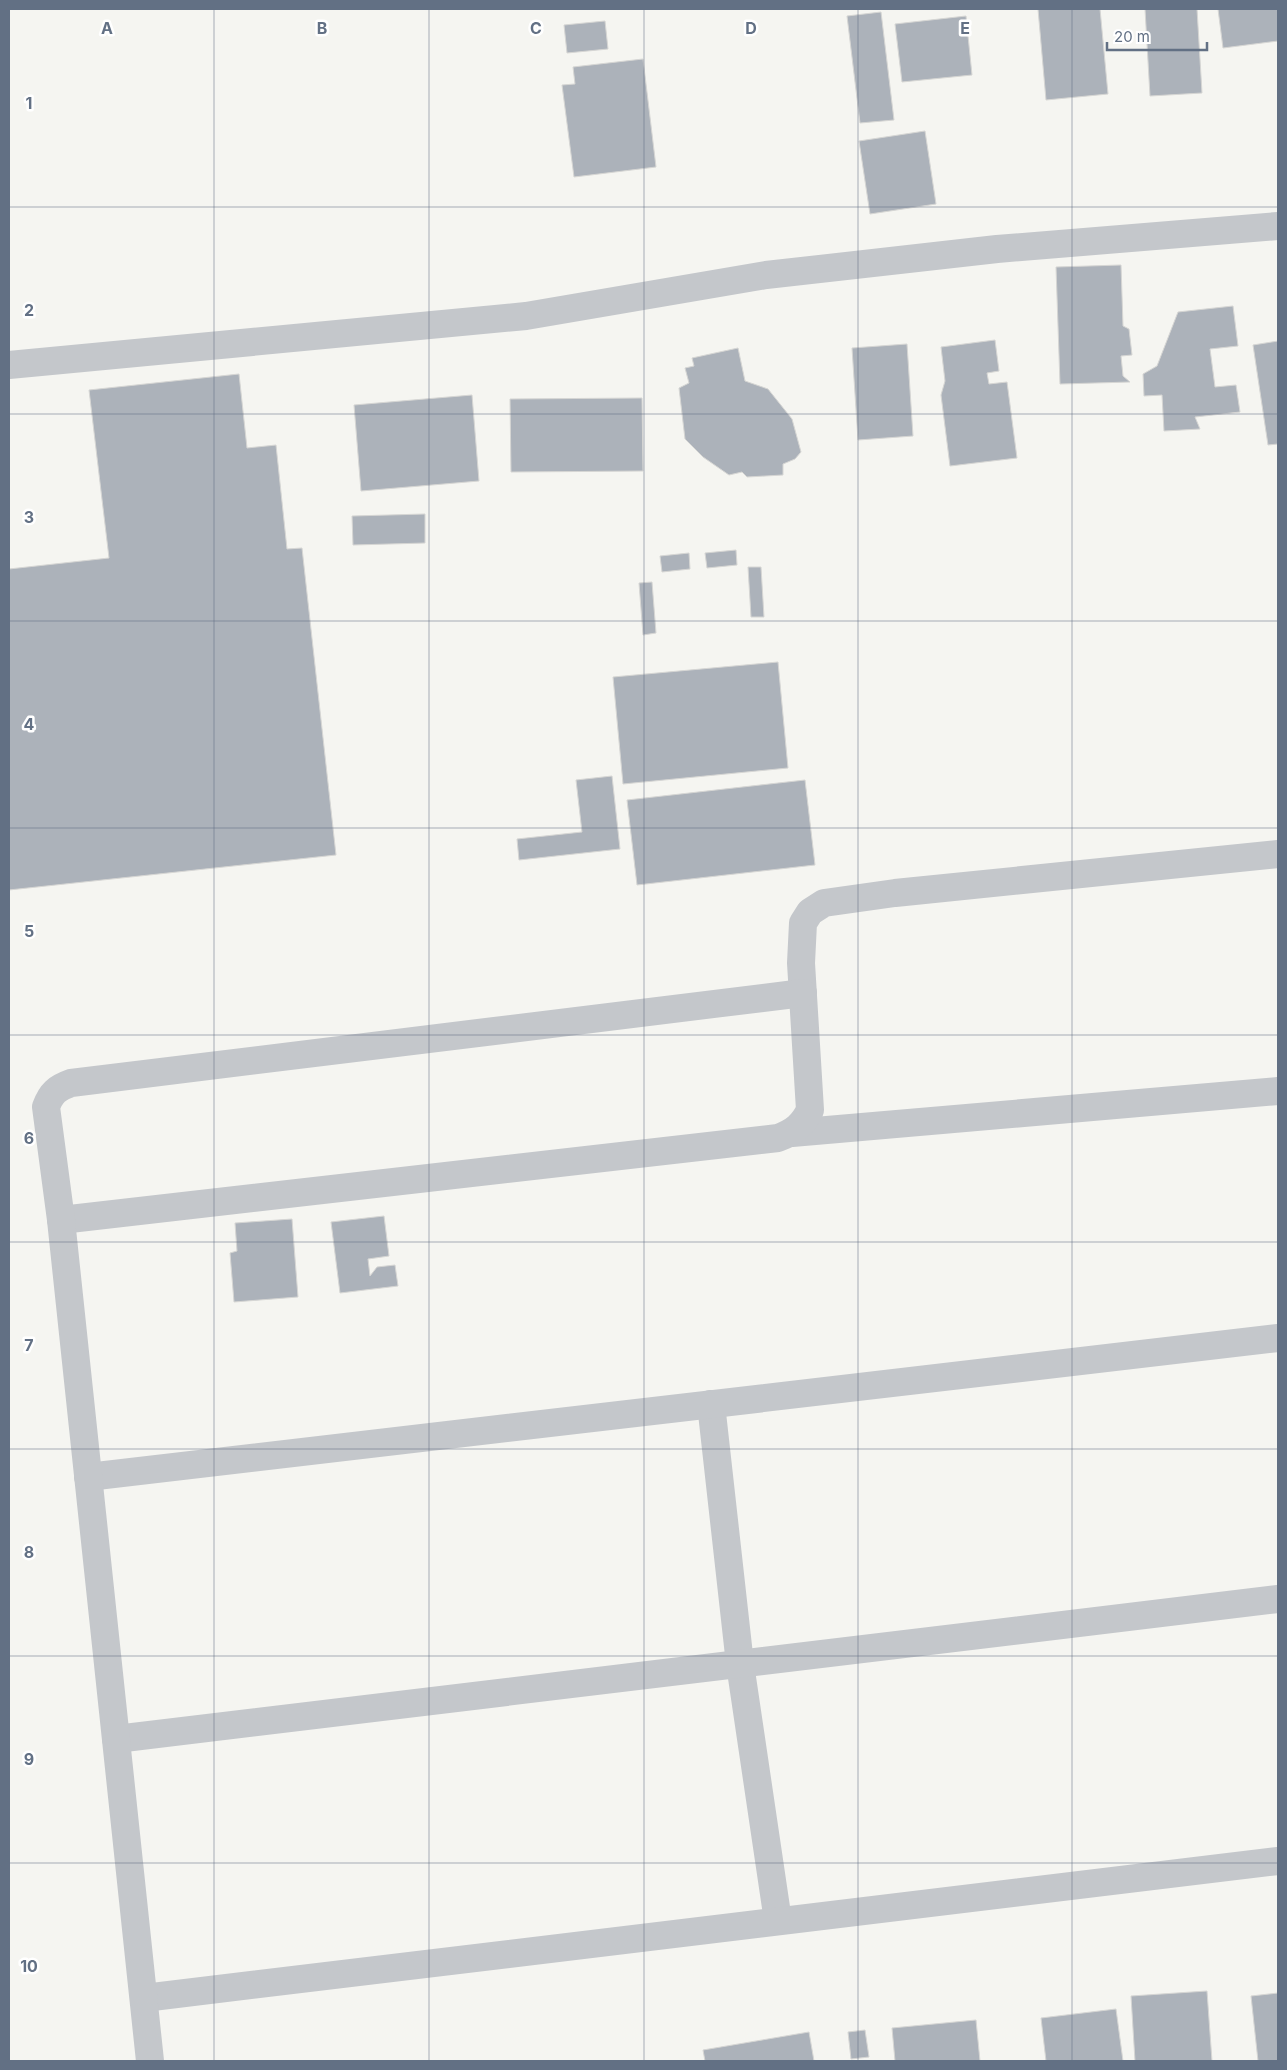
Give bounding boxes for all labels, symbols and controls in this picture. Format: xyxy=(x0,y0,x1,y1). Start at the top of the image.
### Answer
text: A xyxy=(101,18,113,38)
text: B xyxy=(317,18,327,38)
text: C xyxy=(530,18,542,38)
text: D xyxy=(745,18,757,38)
text: E xyxy=(960,18,970,38)
scale bar xyxy=(1107,20,1207,52)
text: 20 m xyxy=(1114,27,1150,46)
text: 1 xyxy=(26,93,32,113)
text: 2 xyxy=(24,300,34,320)
text: 3 xyxy=(24,507,34,527)
text: 4 xyxy=(24,714,35,734)
text: 5 xyxy=(24,921,34,941)
text: 6 xyxy=(24,1128,34,1148)
text: 7 xyxy=(24,1335,34,1355)
text: 8 xyxy=(24,1542,34,1562)
text: 9 xyxy=(24,1749,34,1769)
text: 10 xyxy=(20,1956,38,1976)

